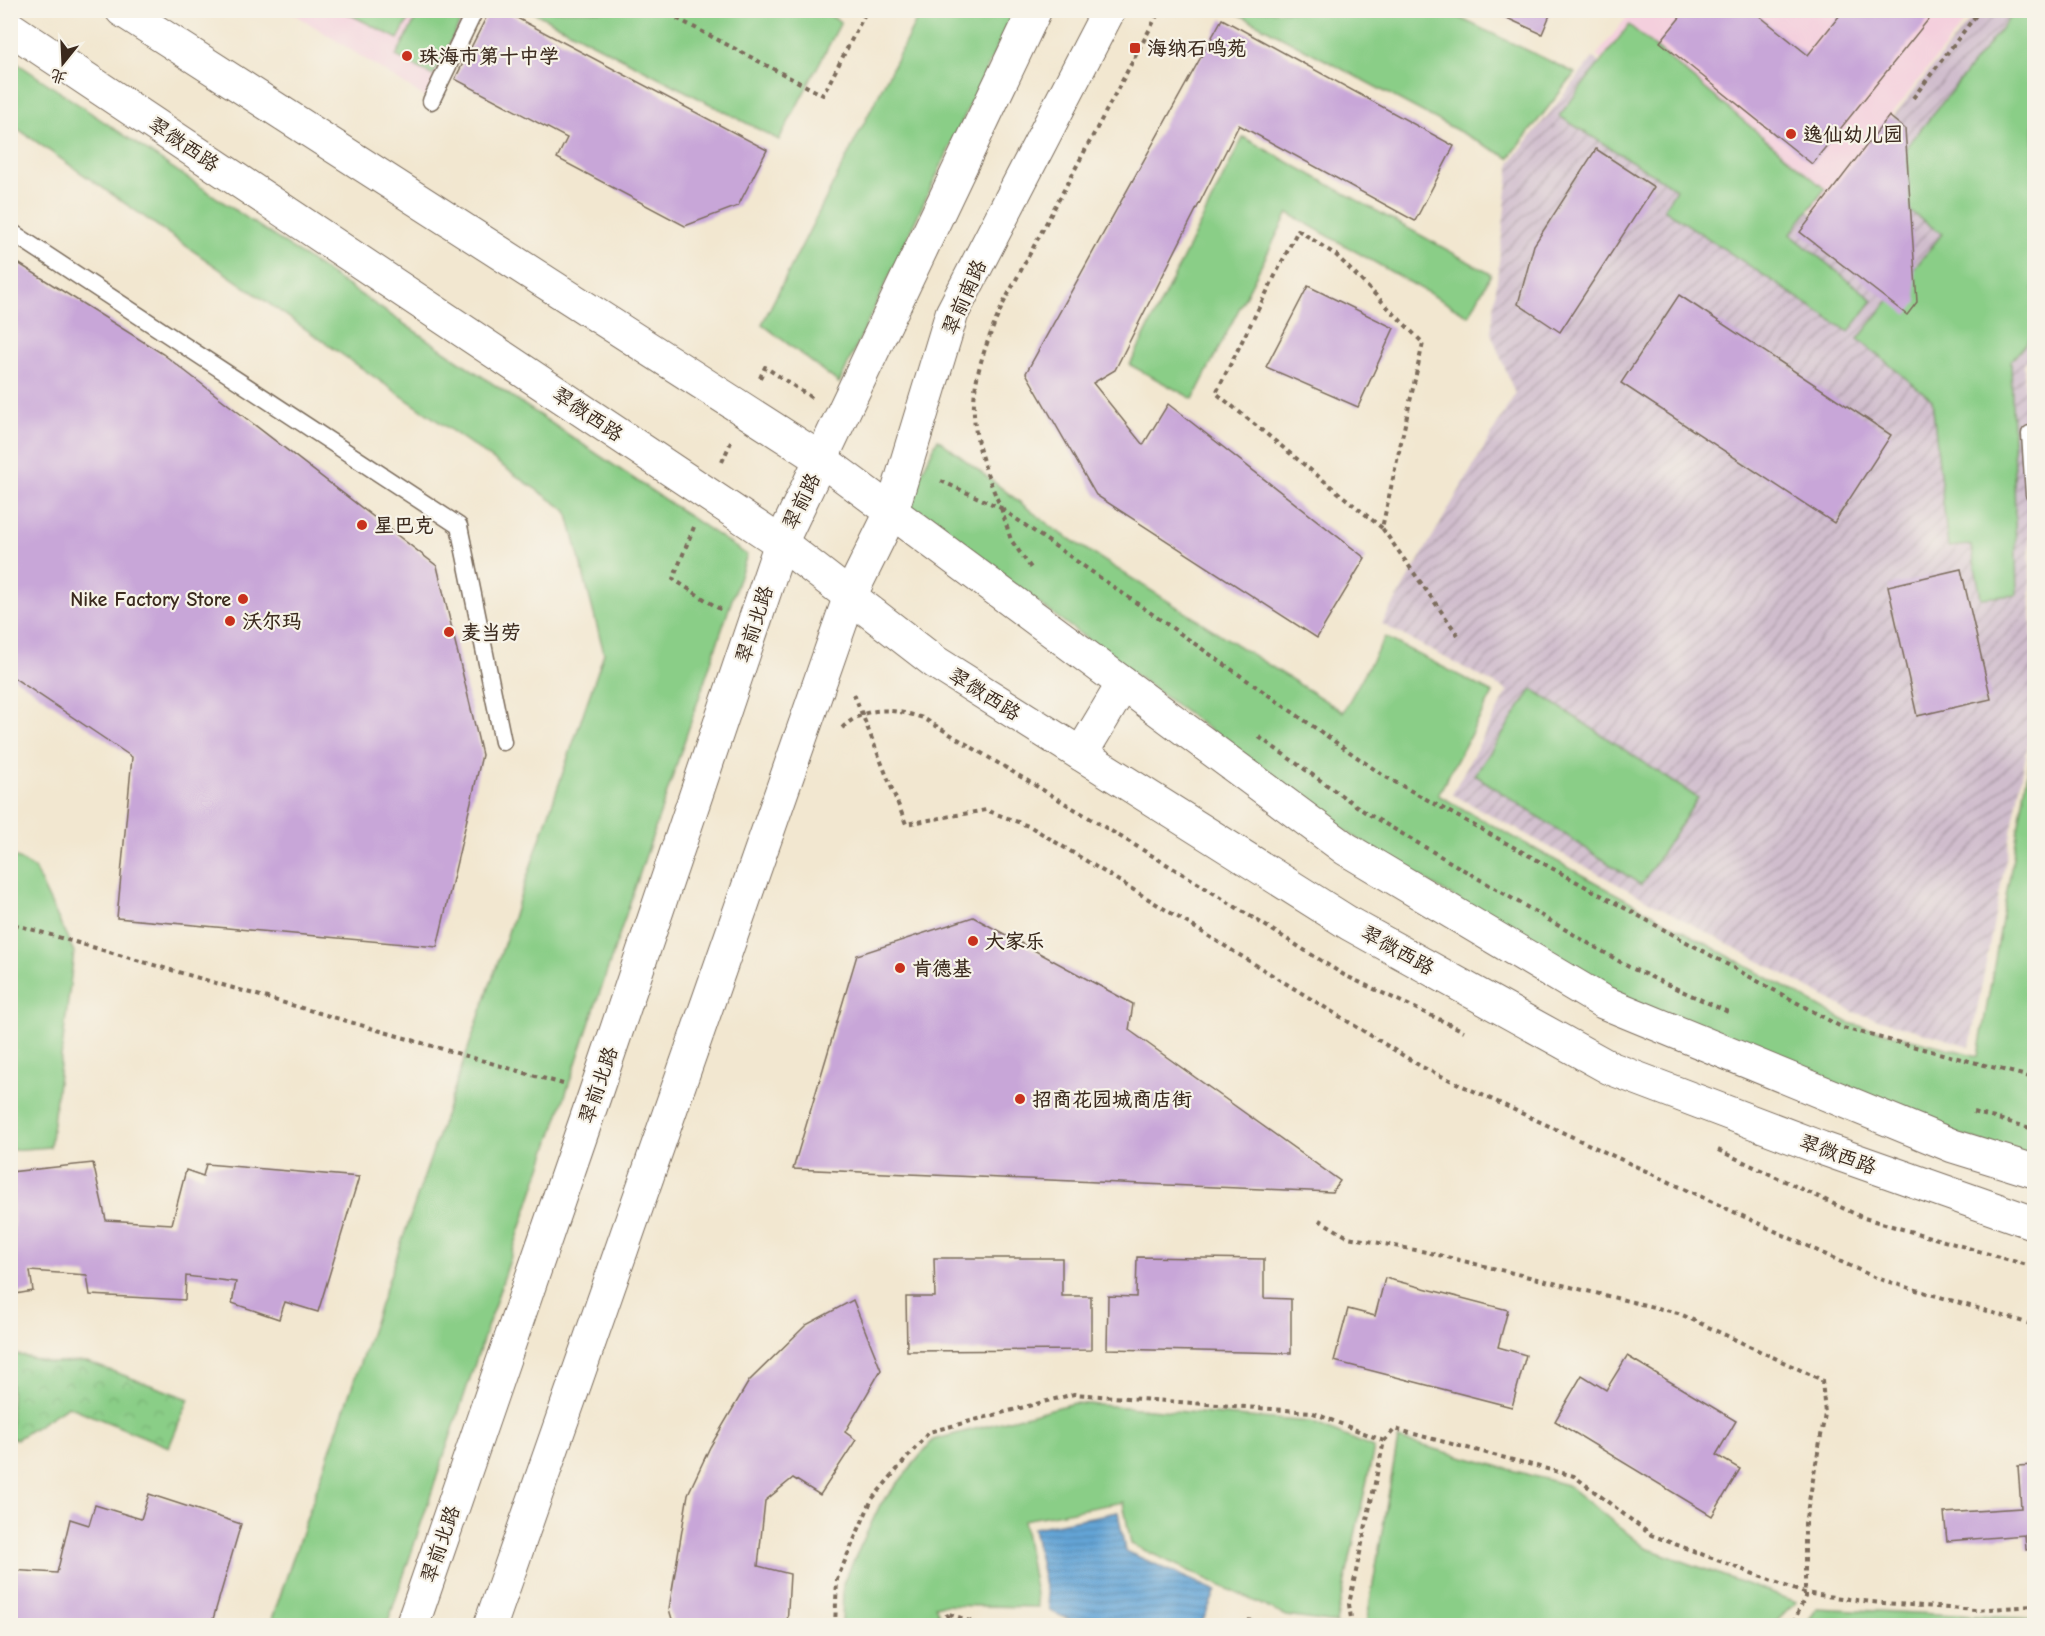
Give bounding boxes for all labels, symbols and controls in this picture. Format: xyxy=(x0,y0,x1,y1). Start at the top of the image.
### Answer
north arrow xyxy=(33,33,93,93)
place label: 海纳石鸣苑 xyxy=(1147,37,1247,60)
marker: 海纳石鸣苑 xyxy=(1128,41,1142,55)
place label: 珠海市第十中学 xyxy=(419,45,559,68)
marker: 珠海市第十中学 xyxy=(400,49,414,63)
text: 北 xyxy=(48,65,69,87)
street label: 翠微西路 xyxy=(144,113,224,177)
place label: 逸仙幼儿园 xyxy=(1803,123,1903,146)
marker: 逸仙幼儿园 xyxy=(1784,127,1798,141)
street label: 翠前南路 xyxy=(938,255,992,338)
street label: 翠微西路 xyxy=(548,383,628,447)
street label: 翠前路 xyxy=(778,468,825,533)
place label: 星巴克 xyxy=(374,514,434,537)
marker: 星巴克 xyxy=(355,518,369,532)
street label: 翠前北路 xyxy=(731,582,778,666)
place label: Nike Factory Store xyxy=(70,588,231,611)
marker: Nike Factory Store xyxy=(236,592,250,606)
place label: 沃尔玛 xyxy=(242,610,302,633)
marker: 沃尔玛 xyxy=(223,614,237,628)
place label: 麦当劳 xyxy=(461,621,521,644)
marker: 麦当劳 xyxy=(442,625,456,639)
street label: 翠微西路 xyxy=(945,663,1026,726)
street label: 翠微西路 xyxy=(1357,921,1439,980)
place label: 大家乐 xyxy=(985,930,1045,953)
marker: 大家乐 xyxy=(966,934,980,948)
place label: 肯德基 xyxy=(912,957,972,980)
marker: 肯德基 xyxy=(893,961,907,975)
street label: 翠前北路 xyxy=(575,1043,623,1127)
place label: 招商花园城商店街 xyxy=(1032,1088,1192,1111)
marker: 招商花园城商店街 xyxy=(1013,1092,1027,1106)
street label: 翠微西路 xyxy=(1796,1130,1880,1179)
street label: 翠前北路 xyxy=(417,1502,465,1586)

